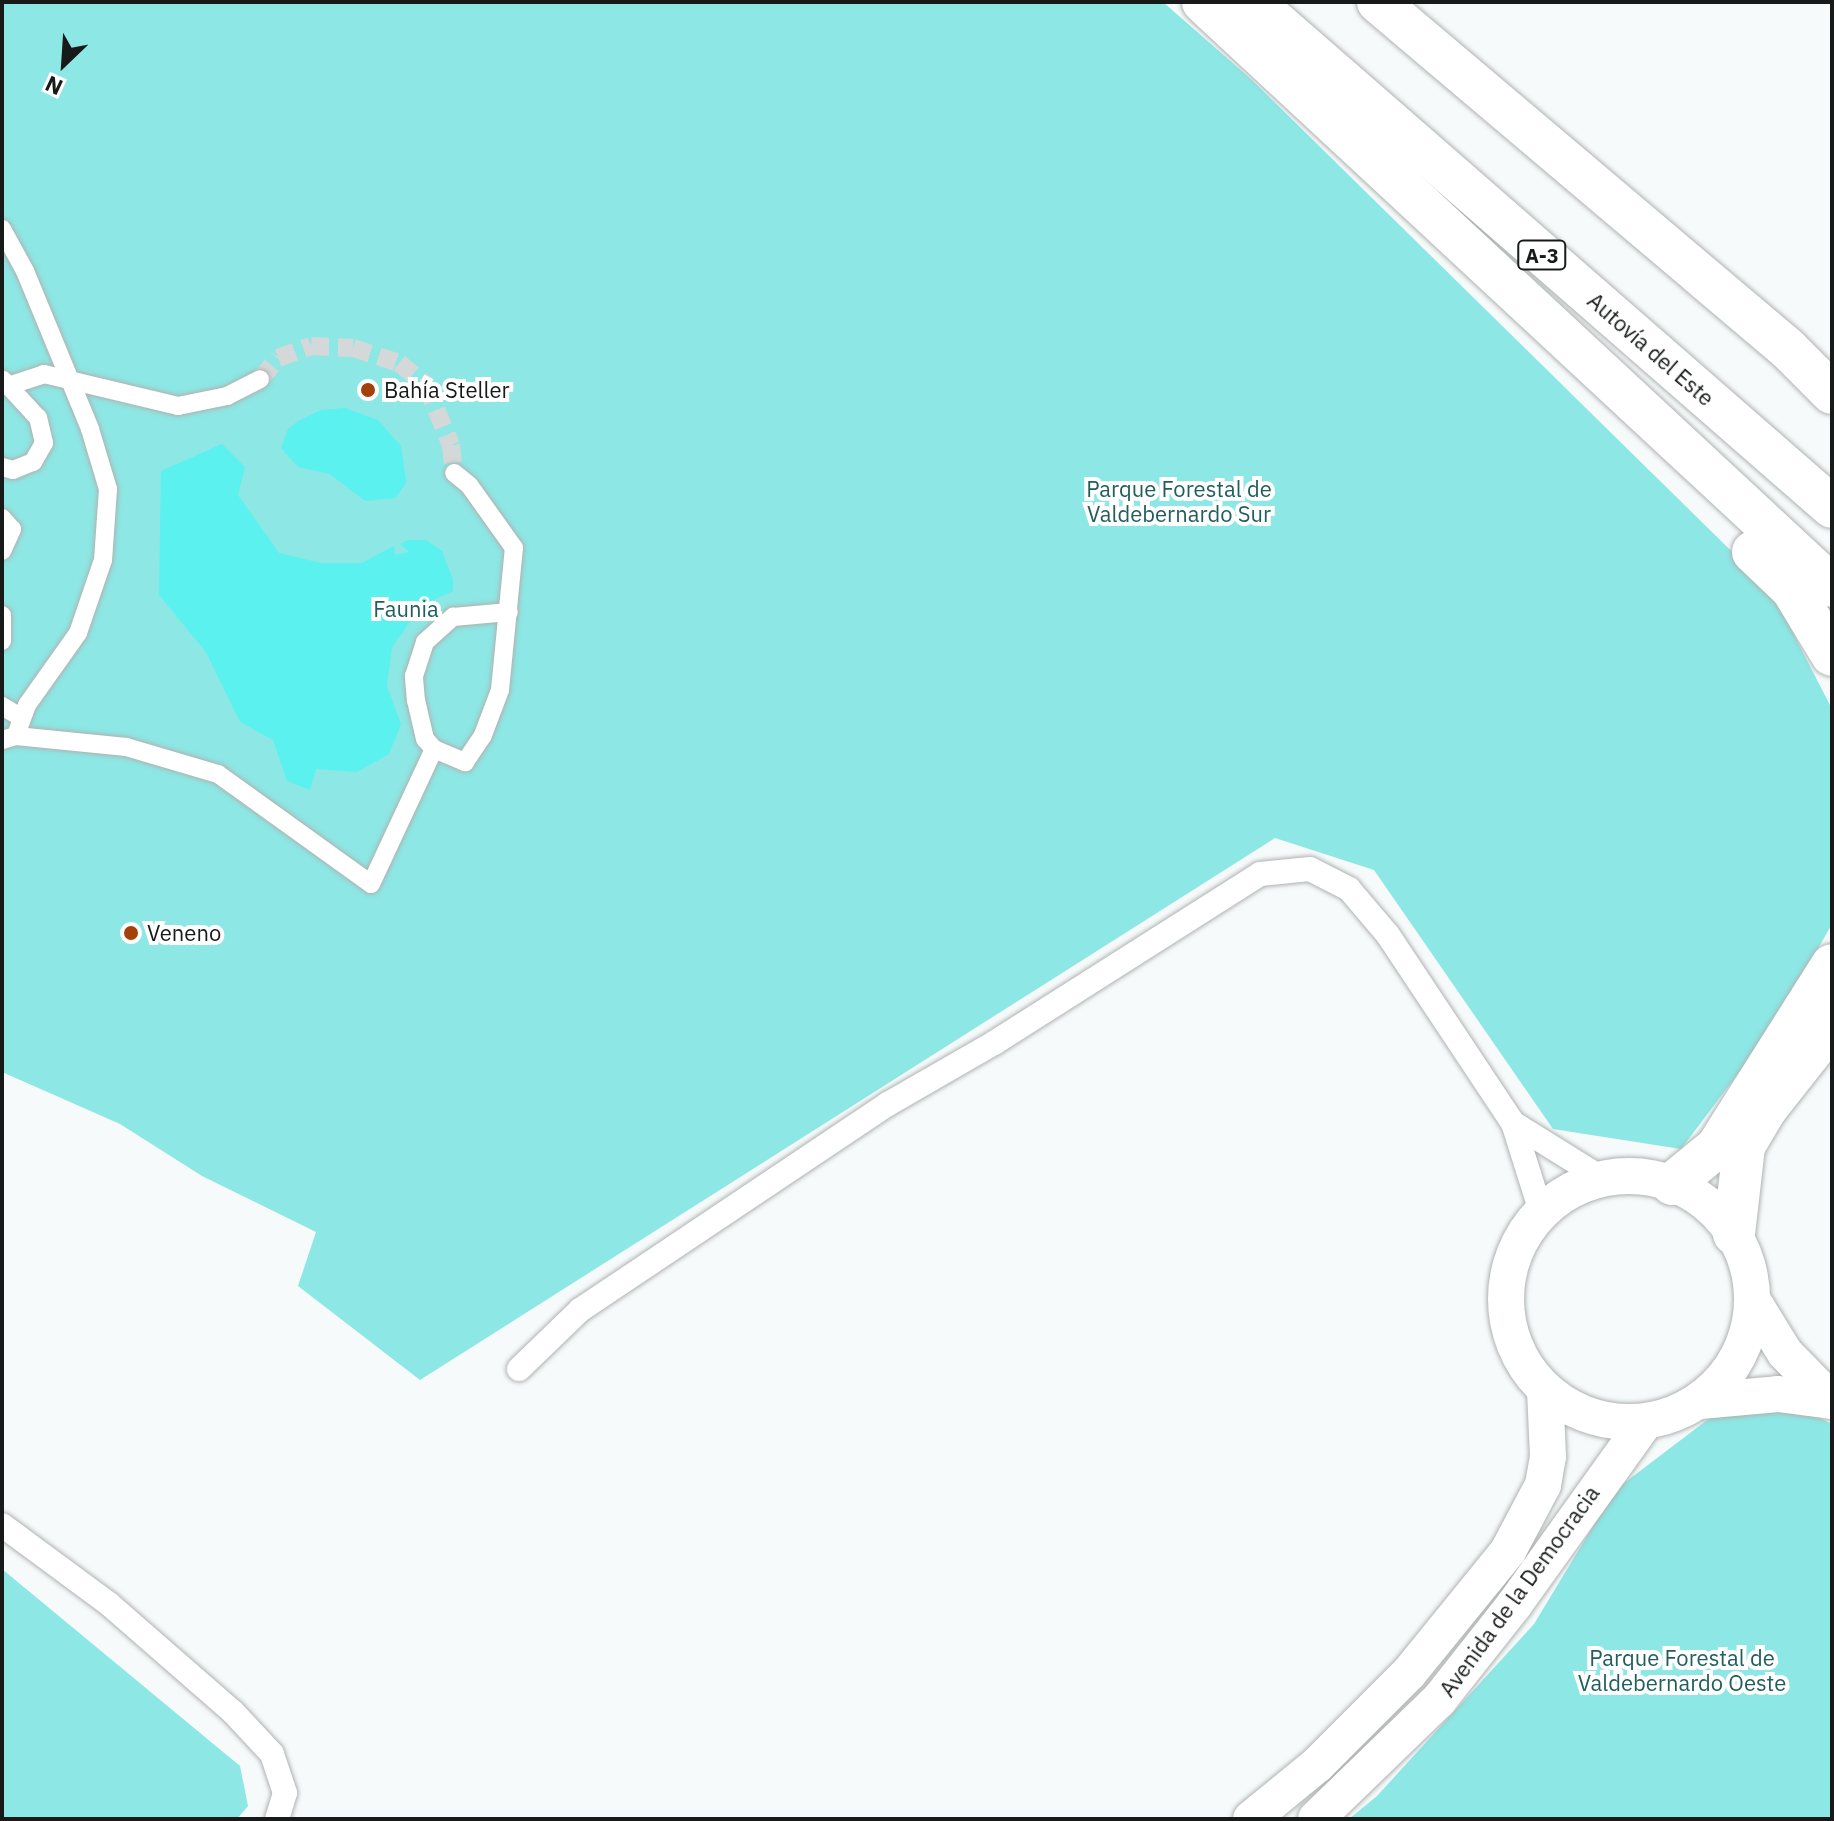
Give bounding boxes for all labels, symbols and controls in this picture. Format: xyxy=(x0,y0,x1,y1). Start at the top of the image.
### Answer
north arrow xyxy=(24,24,104,104)
text: N xyxy=(40,70,67,103)
road number: A-3 xyxy=(1516,239,1568,271)
street label: Autovía del Este xyxy=(1582,287,1720,411)
place label: Bahía Steller xyxy=(384,377,510,403)
marker: Bahía Steller xyxy=(359,381,377,399)
park label: Parque Forestal de Valdebernardo Sur xyxy=(1086,475,1272,526)
park label: Faunia xyxy=(373,596,439,622)
place label: Veneno xyxy=(147,920,221,946)
marker: Veneno xyxy=(122,924,140,942)
street label: Avenida de la Democracia xyxy=(1434,1480,1604,1702)
park label: Parque Forestal de Valdebernardo Oeste xyxy=(1578,1644,1786,1696)

